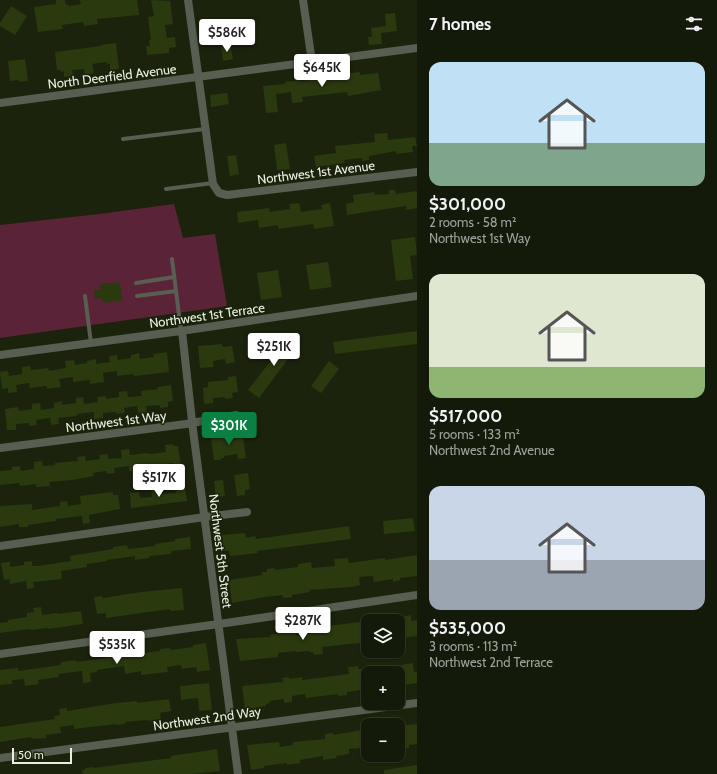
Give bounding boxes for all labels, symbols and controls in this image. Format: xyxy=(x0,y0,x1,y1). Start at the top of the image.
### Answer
icon: filters xyxy=(683,13,705,35)
text: 7 homes xyxy=(429,14,491,34)
pin: $586K xyxy=(199,19,255,53)
text: $586K xyxy=(208,24,246,40)
pin: $645K xyxy=(294,54,350,88)
text: $645K xyxy=(303,59,341,75)
street label: North Deerfield Avenue xyxy=(47,60,178,92)
icon: home xyxy=(531,88,603,160)
street label: Northwest 1st Avenue xyxy=(256,157,376,187)
text: $301,000 xyxy=(429,194,506,214)
text: 2 rooms · 58 m² xyxy=(429,214,516,230)
text: Northwest 1st Way xyxy=(429,230,531,246)
street label: Northwest 1st Terrace xyxy=(148,299,266,331)
icon: home xyxy=(531,300,603,372)
pin: $251K xyxy=(246,333,302,367)
text: $251K xyxy=(257,338,291,354)
text: $517,000 xyxy=(429,406,502,426)
street label: Northwest 1st Way xyxy=(65,407,168,435)
pin: $301K xyxy=(201,412,257,446)
text: $301K xyxy=(211,417,247,433)
text: 5 rooms · 133 m² xyxy=(429,426,520,442)
text: Northwest 2nd Avenue xyxy=(429,442,555,458)
pin: $517K xyxy=(131,464,187,498)
text: $517K xyxy=(142,469,176,485)
street label: Northwest 5th Street xyxy=(206,493,236,610)
icon: home xyxy=(531,512,603,584)
pin: $287K xyxy=(275,607,331,641)
text: $287K xyxy=(284,612,322,628)
map controls xyxy=(361,614,405,762)
button: layers xyxy=(361,614,405,658)
text: $535,000 xyxy=(429,618,506,638)
pin: $535K xyxy=(89,631,145,665)
text: $535K xyxy=(99,636,135,652)
text: 3 rooms · 113 m² xyxy=(429,638,517,654)
text: Northwest 2nd Terrace xyxy=(429,654,553,670)
button: + xyxy=(361,666,405,710)
street label: Northwest 2nd Way xyxy=(152,702,262,733)
button: − xyxy=(361,718,405,762)
scale bar xyxy=(12,746,72,765)
text: 50 m xyxy=(18,748,44,762)

